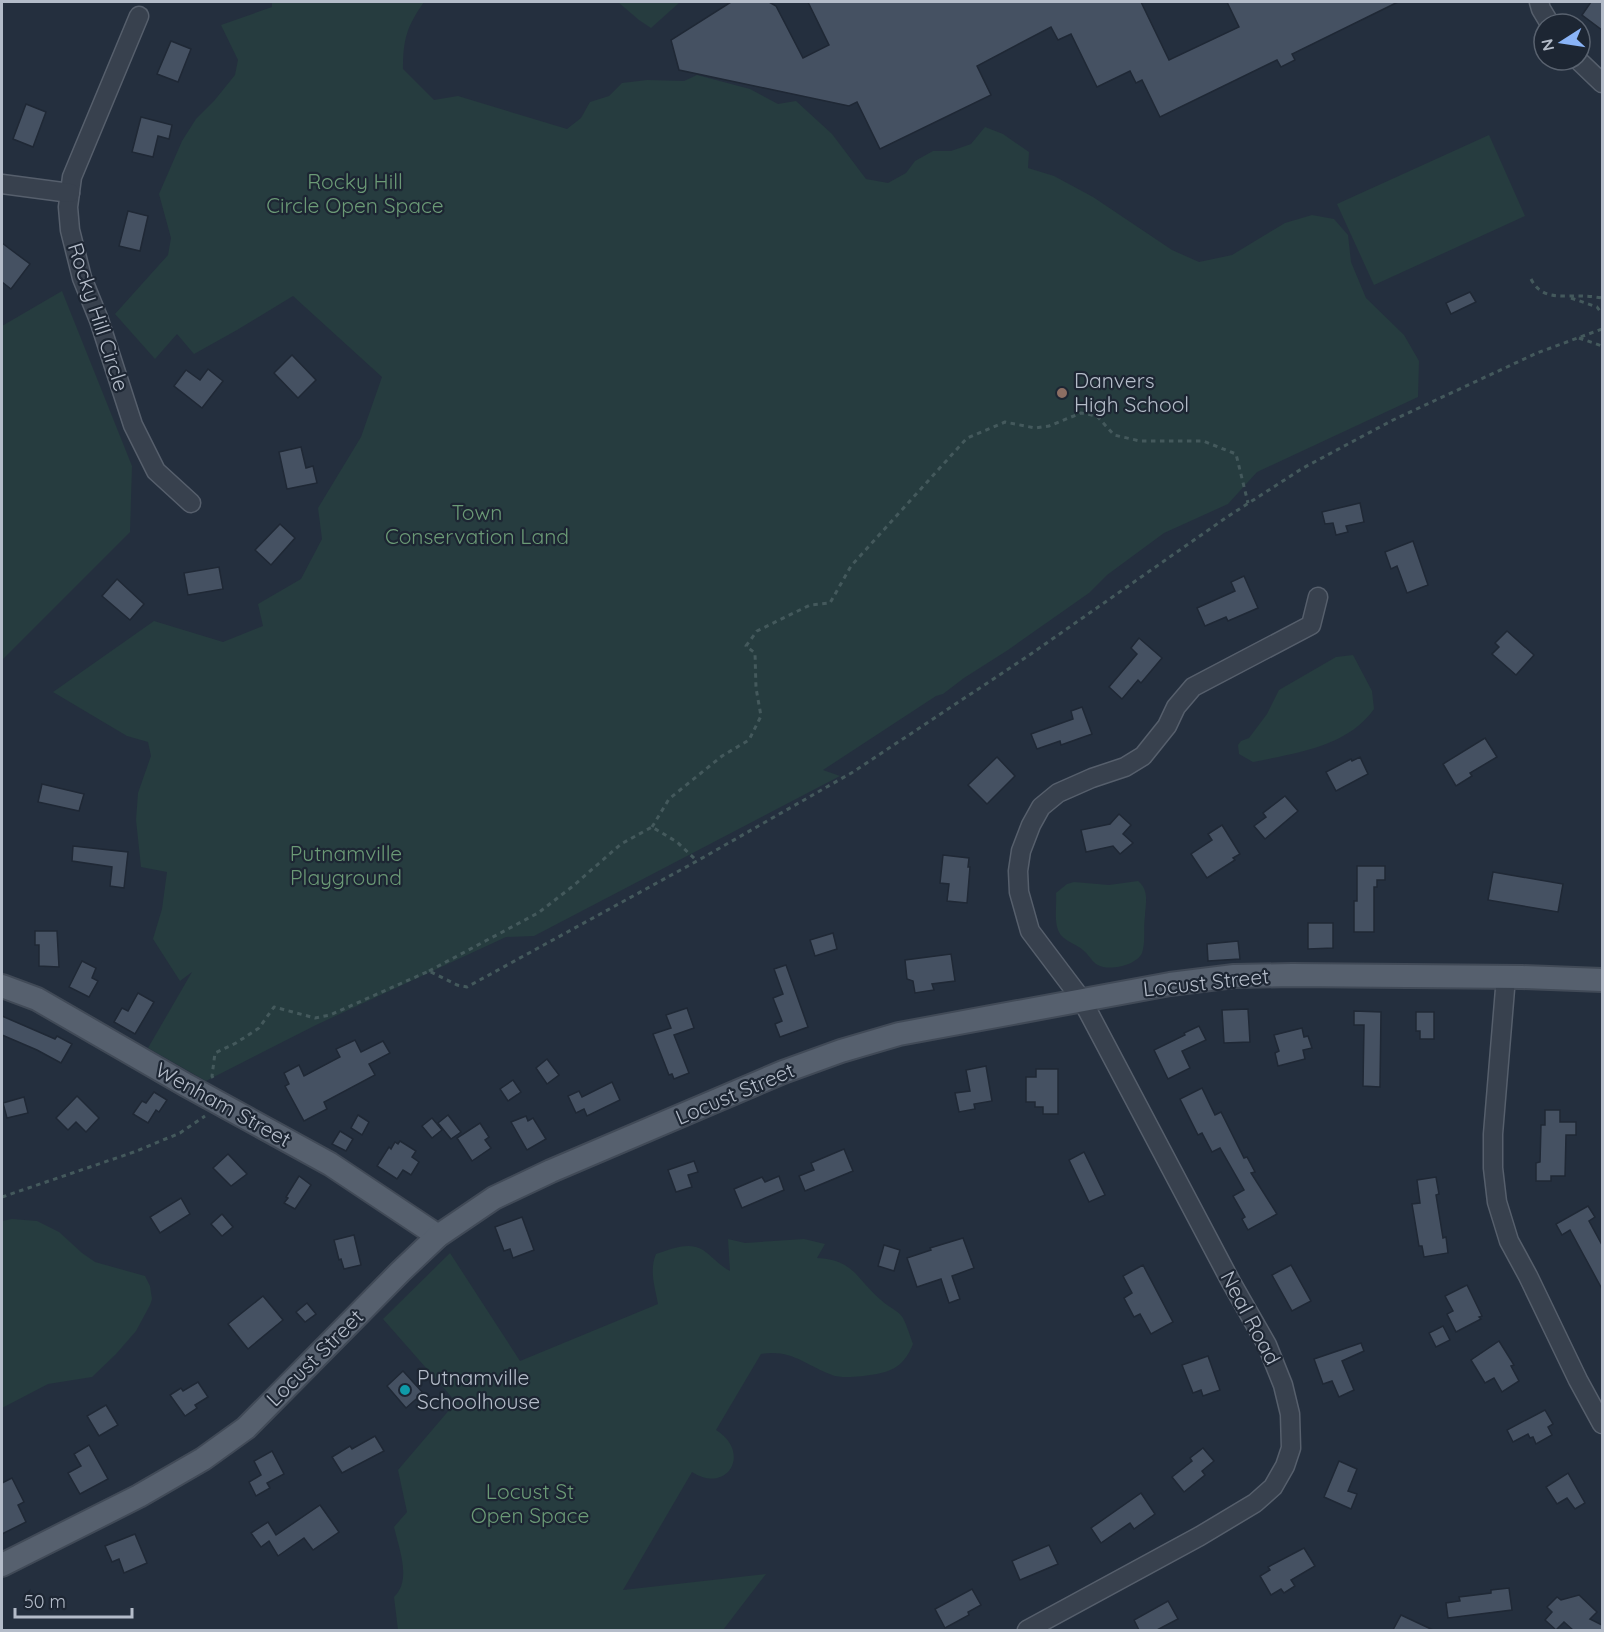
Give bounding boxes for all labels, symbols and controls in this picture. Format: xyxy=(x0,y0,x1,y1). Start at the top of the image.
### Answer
north arrow xyxy=(1532,12,1592,72)
text: N xyxy=(1536,37,1558,53)
park label: Rocky Hill Circle Open Space xyxy=(266,168,444,218)
street label: Rocky Hill Circle xyxy=(63,239,135,394)
place label: Danvers High School xyxy=(1074,367,1189,417)
marker: Danvers High School xyxy=(1055,386,1069,400)
park label: Town Conservation Land xyxy=(385,499,569,549)
park label: Putnamville Playground xyxy=(290,840,402,890)
street label: Locust Street xyxy=(1141,962,1270,1002)
street label: Wenham Street xyxy=(151,1056,296,1152)
street label: Locust Street xyxy=(671,1056,798,1130)
street label: Neal Road xyxy=(1215,1266,1286,1369)
street label: Locust Street xyxy=(260,1303,368,1411)
place label: Putnamville Schoolhouse xyxy=(417,1364,540,1414)
marker: Putnamville Schoolhouse xyxy=(398,1383,412,1397)
park label: Locust St Open Space xyxy=(471,1478,589,1528)
scale bar xyxy=(15,1581,132,1619)
text: 50 m xyxy=(24,1590,66,1613)

